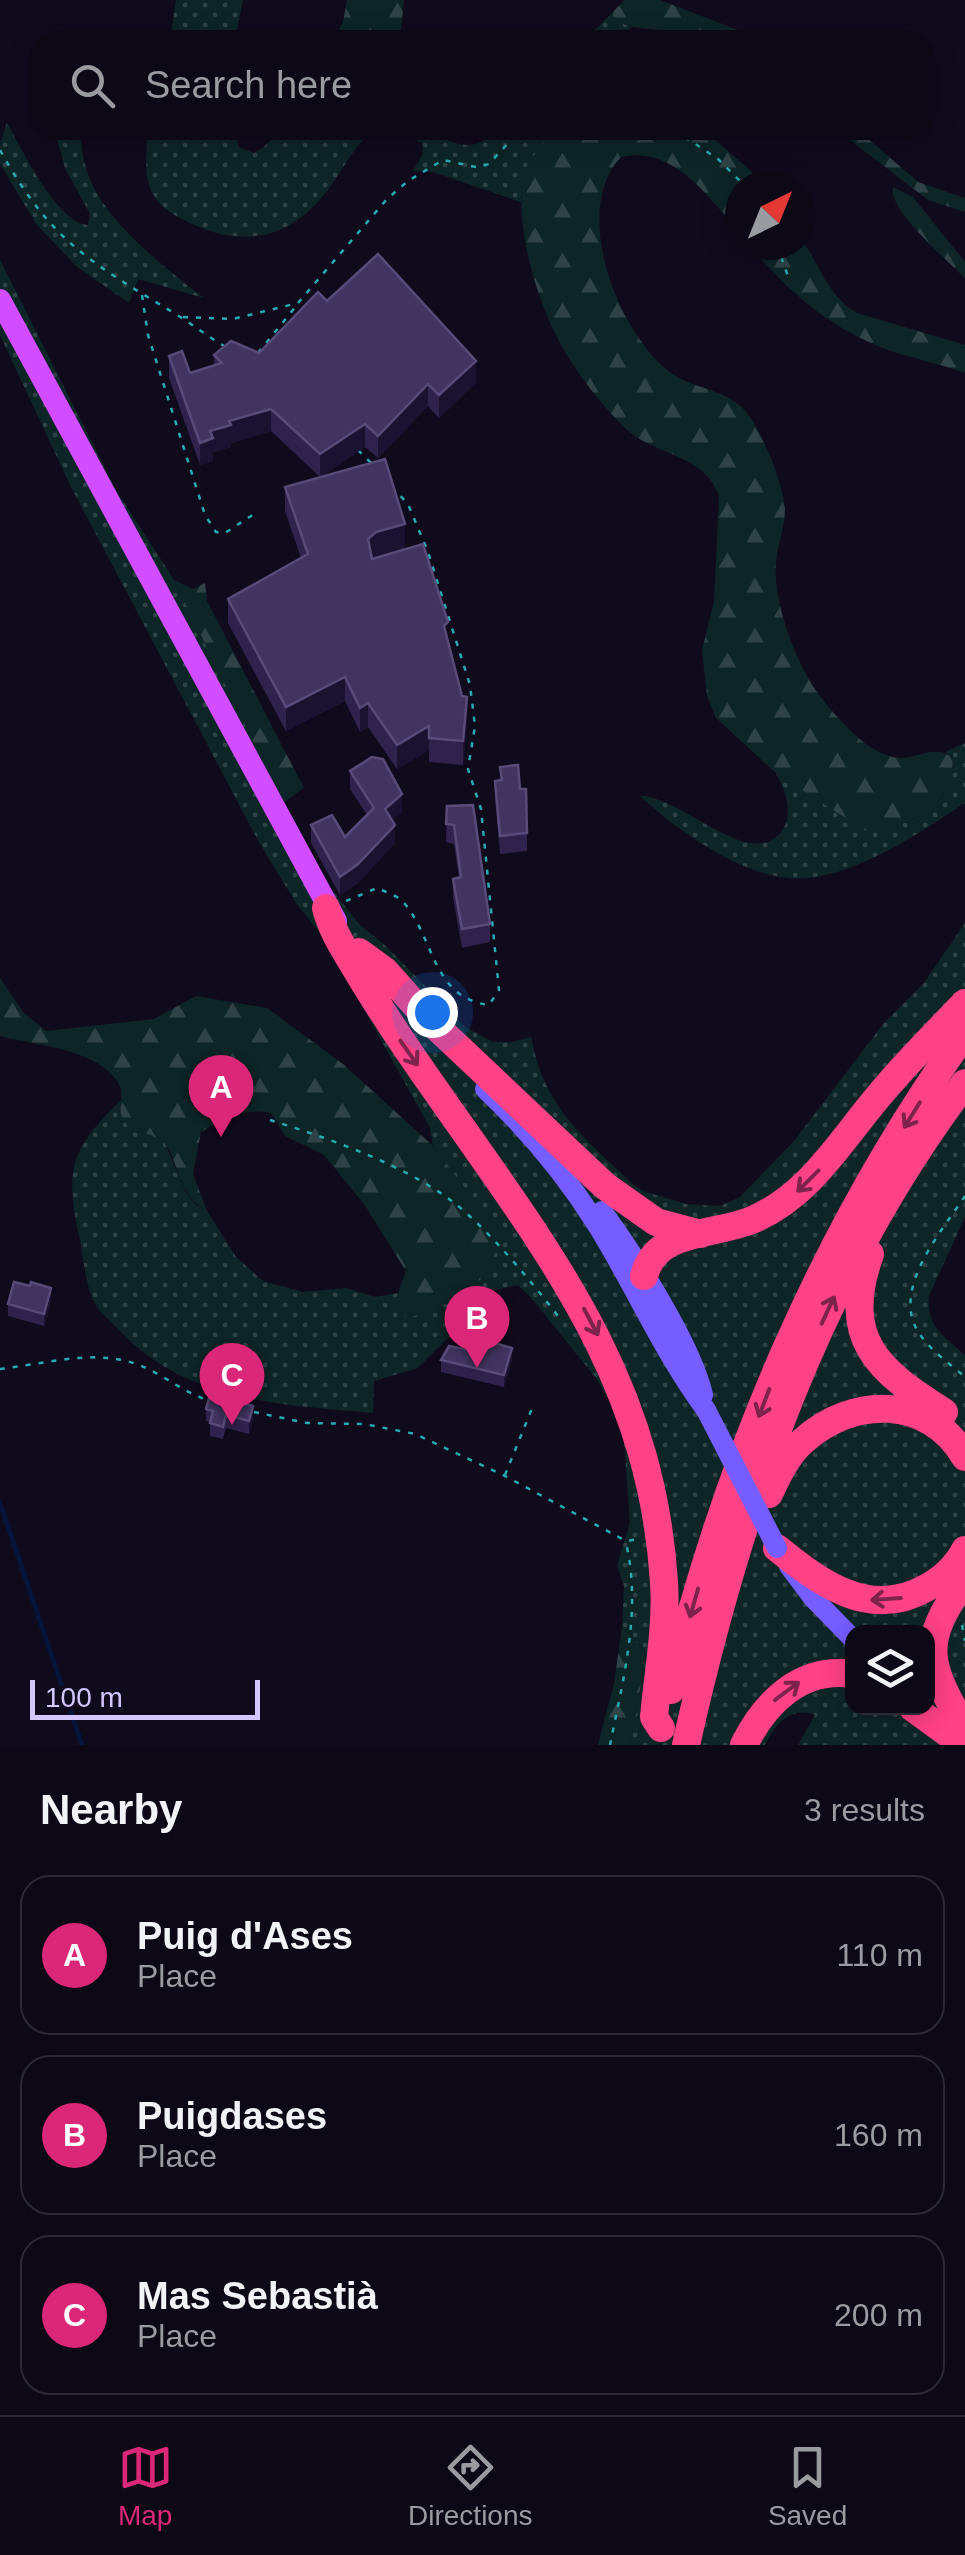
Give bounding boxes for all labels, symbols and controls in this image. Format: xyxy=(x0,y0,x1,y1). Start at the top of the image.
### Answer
search box xyxy=(30,30,935,140)
icon: search xyxy=(65,58,120,113)
text: Search here xyxy=(145,64,352,106)
north arrow xyxy=(725,170,815,260)
your location xyxy=(407,987,458,1038)
one-way arrow xyxy=(398,1038,419,1066)
pin: A xyxy=(188,1054,254,1137)
one-way arrow xyxy=(902,1100,922,1129)
one-way arrow xyxy=(796,1168,820,1192)
pin: B xyxy=(444,1286,510,1368)
one-way arrow xyxy=(820,1296,839,1326)
one-way arrow xyxy=(581,1307,601,1337)
pin: C xyxy=(200,1342,264,1425)
one-way arrow xyxy=(753,1387,771,1418)
one-way arrow xyxy=(684,1586,702,1618)
one-way arrow xyxy=(870,1590,903,1609)
map controls xyxy=(845,1625,935,1715)
button: layers xyxy=(845,1625,935,1715)
scale bar xyxy=(30,1675,260,1720)
one-way arrow xyxy=(773,1681,800,1702)
text: 100 m xyxy=(45,1682,123,1713)
text: Nearby xyxy=(40,1786,182,1833)
text: 3 results xyxy=(804,1792,925,1828)
text: Puig d'Ases xyxy=(137,1915,353,1957)
text: A xyxy=(63,1937,86,1973)
text: 110 m xyxy=(836,1937,923,1973)
text: Place xyxy=(137,1958,217,1994)
text: Puigdases xyxy=(137,2095,327,2137)
text: B xyxy=(63,2117,86,2153)
text: 160 m xyxy=(834,2117,923,2153)
text: Place xyxy=(137,2138,217,2174)
text: Mas Sebastià xyxy=(137,2275,378,2317)
text: C xyxy=(63,2297,86,2333)
text: 200 m xyxy=(834,2297,923,2333)
text: Place xyxy=(137,2318,217,2354)
tab: Map xyxy=(118,2440,173,2532)
tab: Directions xyxy=(408,2440,533,2532)
tab: Saved xyxy=(768,2440,847,2532)

